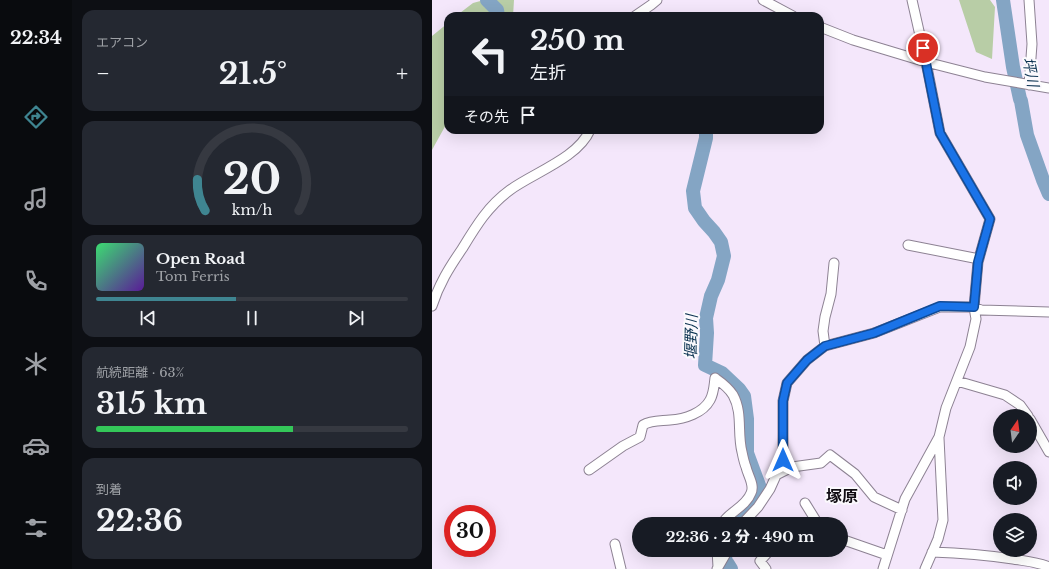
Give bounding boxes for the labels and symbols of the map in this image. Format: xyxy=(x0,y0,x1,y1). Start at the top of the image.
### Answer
pin xyxy=(906,31,940,65)
water label: 坪川 xyxy=(1019,55,1044,90)
water label: 堰野川 xyxy=(681,312,701,360)
north arrow xyxy=(993,409,1037,453)
position arrow xyxy=(762,439,804,481)
district label: 塚原 xyxy=(826,486,858,506)
speed limit sign: 30 xyxy=(444,505,496,557)

